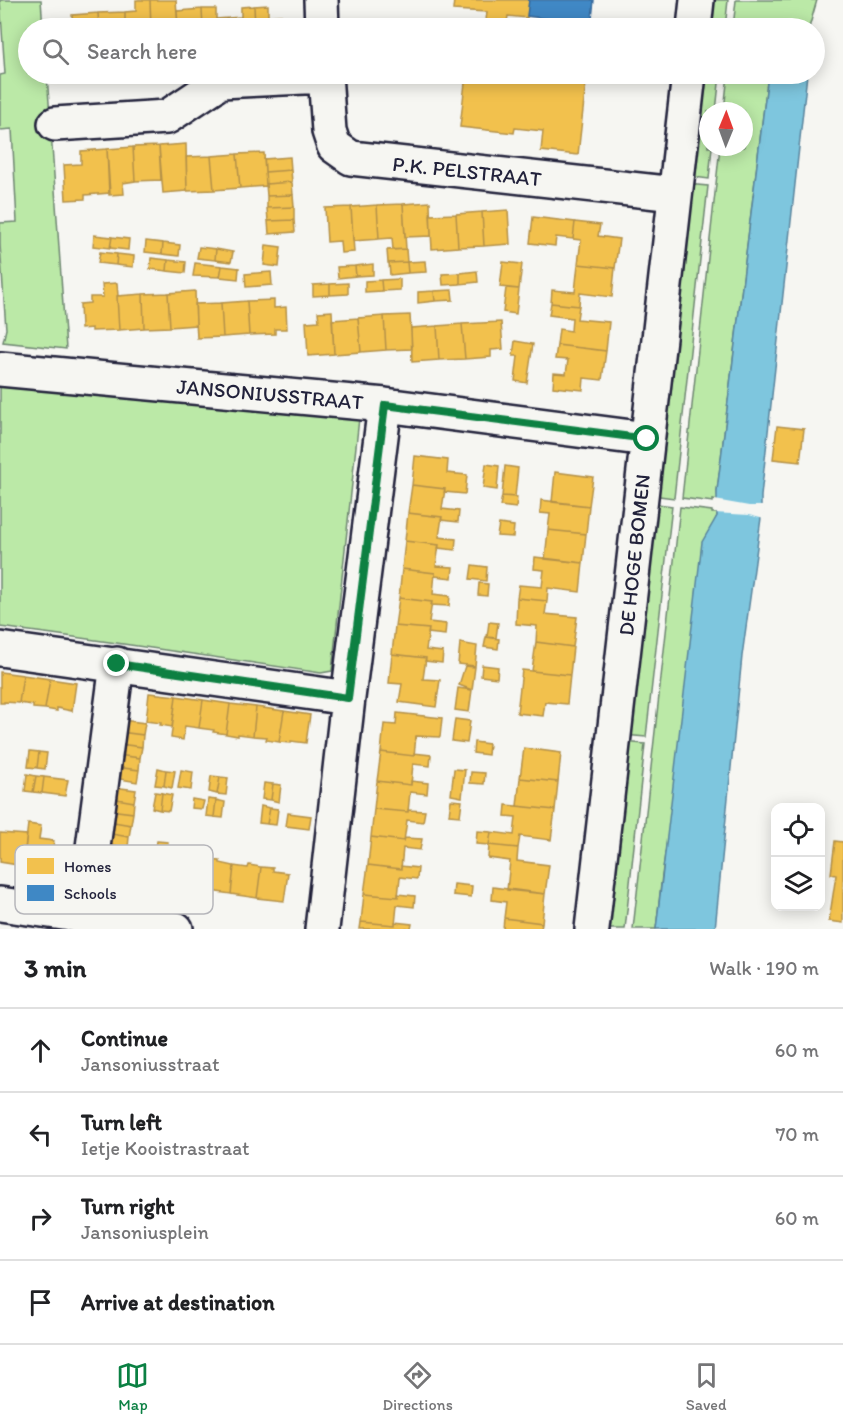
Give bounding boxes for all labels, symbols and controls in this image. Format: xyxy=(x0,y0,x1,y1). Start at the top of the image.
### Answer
search box xyxy=(18,18,825,84)
icon: search xyxy=(39,35,72,68)
text: Search here xyxy=(87,38,197,65)
north arrow xyxy=(699,102,753,156)
street label: P.K. PELSTRAAT xyxy=(391,151,543,191)
street label: JANSONIUSSTRAAT xyxy=(176,373,365,415)
route start xyxy=(633,425,659,451)
street label: DE HOGE BOMEN xyxy=(613,473,655,637)
route end xyxy=(103,650,129,676)
map controls xyxy=(771,803,825,911)
button: locate xyxy=(771,803,825,857)
legend xyxy=(15,845,213,914)
text: Homes xyxy=(64,857,111,876)
button: layers xyxy=(771,857,825,911)
text: Schools xyxy=(64,884,117,903)
text: 3 min xyxy=(24,952,86,984)
text: Walk · 190 m xyxy=(709,956,819,980)
text: Continue xyxy=(81,1025,168,1052)
icon: ahead xyxy=(24,1034,57,1067)
text: 60 m xyxy=(775,1038,819,1062)
text: Jansoniusstraat xyxy=(81,1052,220,1076)
text: Turn left xyxy=(81,1109,162,1136)
icon: left xyxy=(24,1118,57,1151)
text: 70 m xyxy=(775,1122,819,1146)
text: Ietje Kooistrastraat xyxy=(81,1136,250,1160)
text: Turn right xyxy=(81,1193,175,1220)
icon: right xyxy=(24,1202,57,1235)
text: 60 m xyxy=(775,1206,819,1230)
text: Jansoniusplein xyxy=(81,1220,209,1244)
icon: arrive xyxy=(24,1286,57,1319)
text: Arrive at destination xyxy=(81,1289,275,1316)
tab: Map xyxy=(116,1359,149,1414)
tab: Directions xyxy=(382,1359,453,1414)
tab: Saved xyxy=(686,1359,727,1414)

